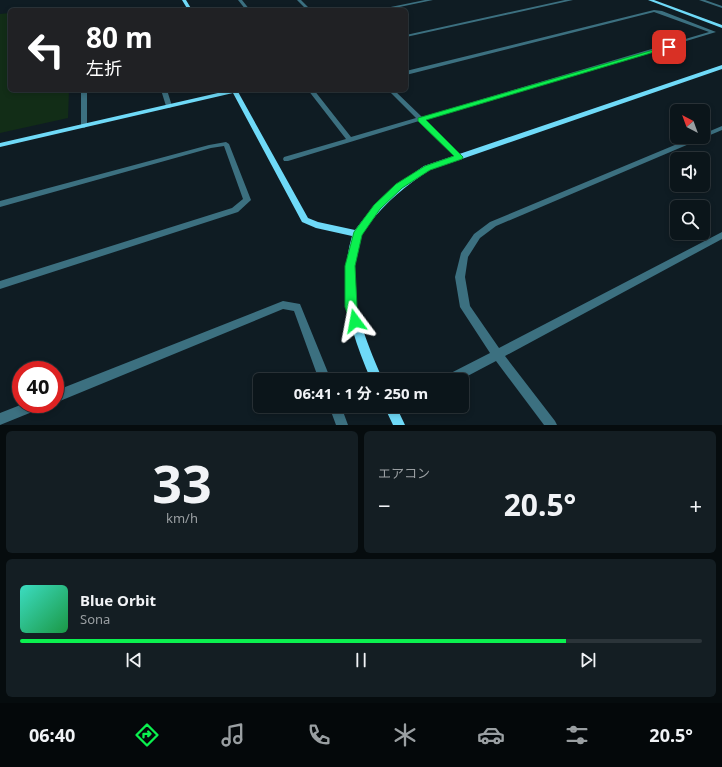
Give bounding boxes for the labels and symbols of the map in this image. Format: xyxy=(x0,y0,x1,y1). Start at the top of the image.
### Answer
pin xyxy=(652,30,686,64)
north arrow xyxy=(670,104,710,144)
position arrow xyxy=(334,300,376,342)
speed limit sign: 40 xyxy=(12,361,64,413)

